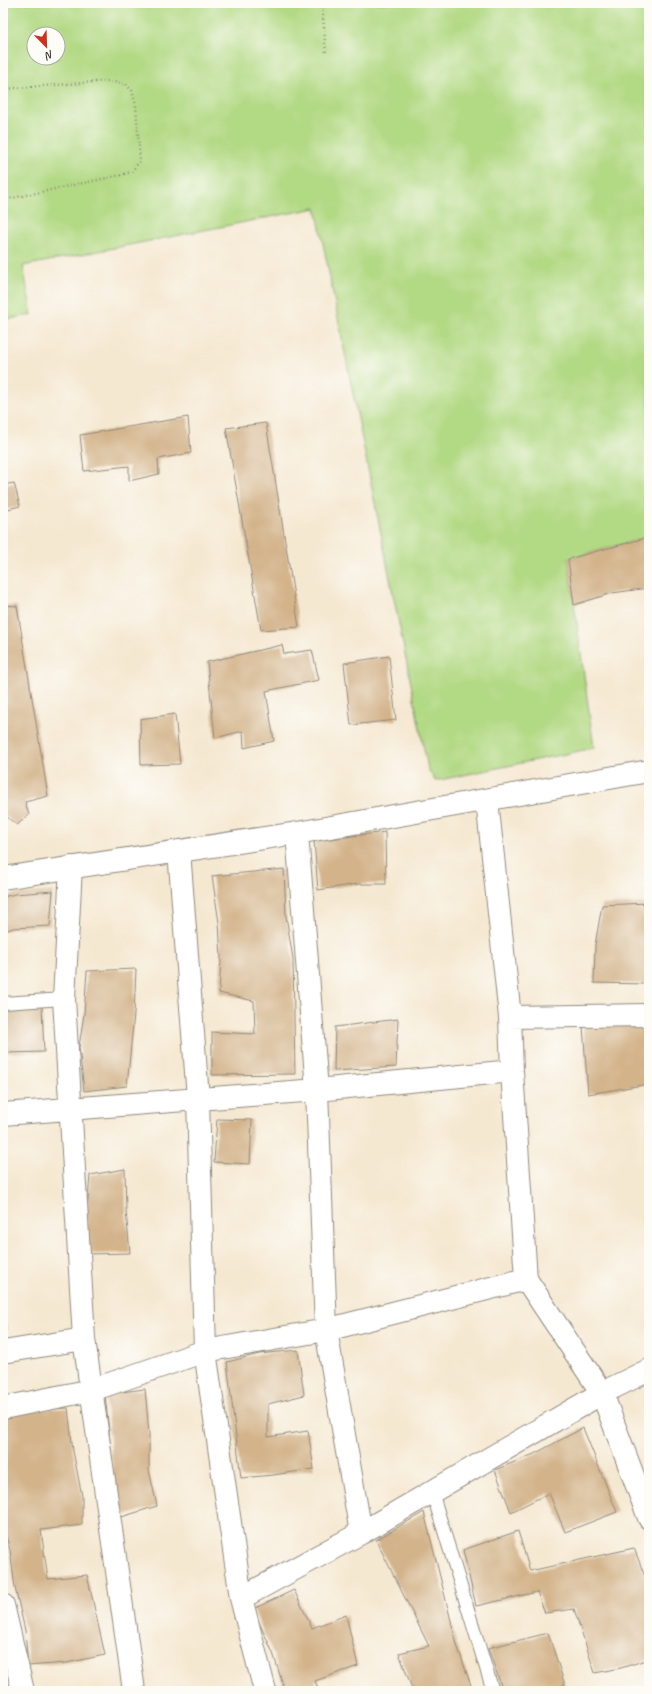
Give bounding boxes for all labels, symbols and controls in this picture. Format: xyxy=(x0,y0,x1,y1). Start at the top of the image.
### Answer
north arrow xyxy=(26,26,66,66)
text: N xyxy=(42,47,56,64)

